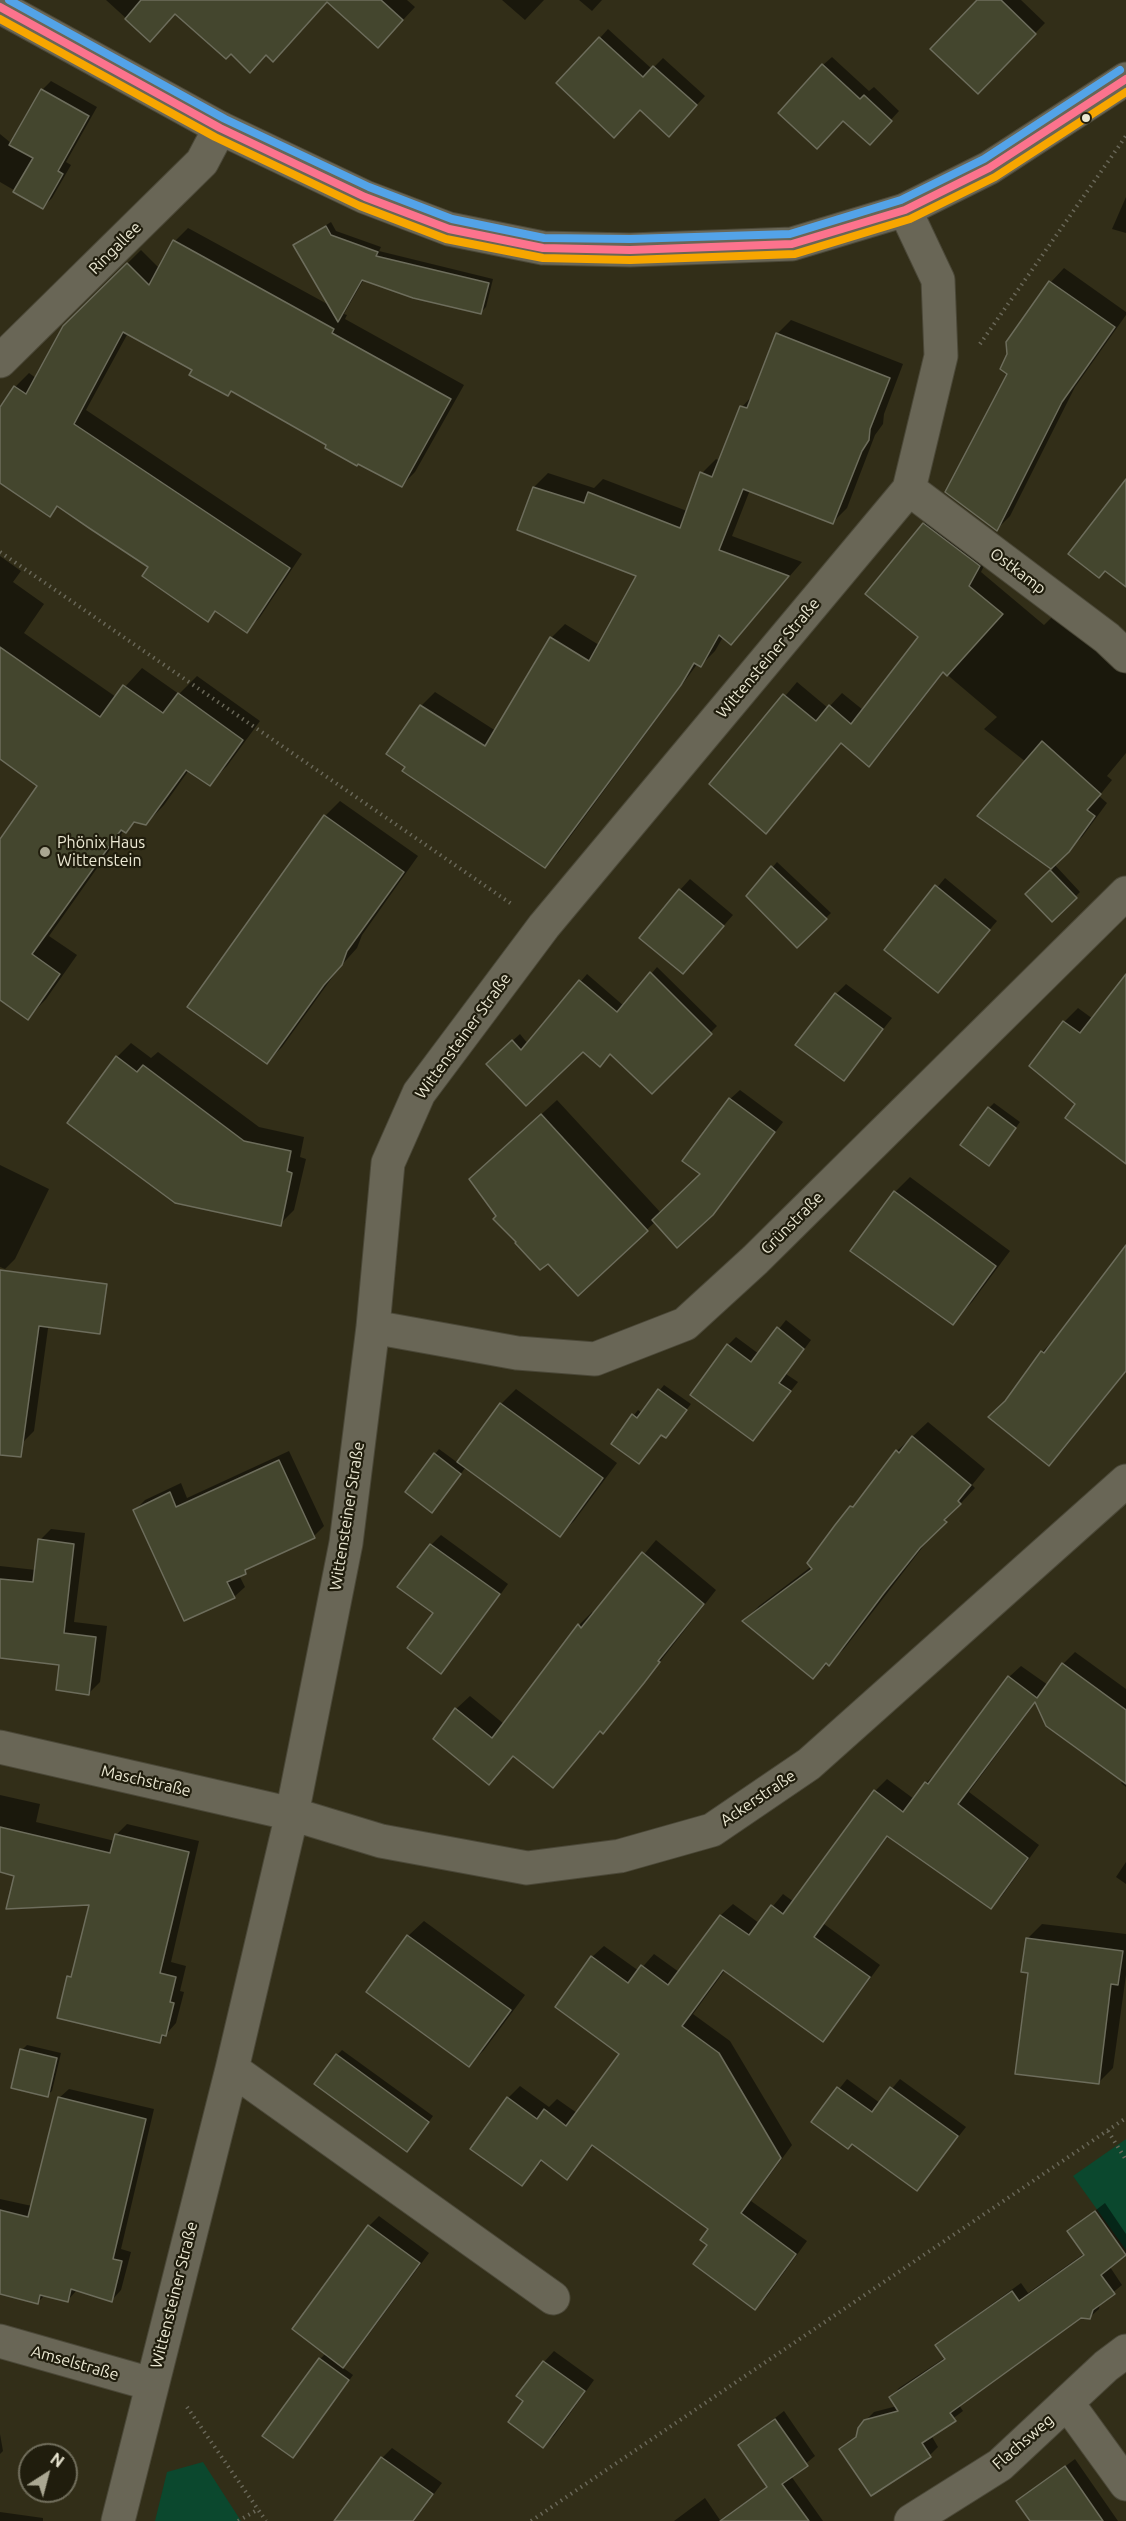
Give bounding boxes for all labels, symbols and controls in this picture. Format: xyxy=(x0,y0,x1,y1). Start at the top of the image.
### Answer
unlabelled marker xyxy=(1080,112,1092,124)
street label: Ringallee xyxy=(85,218,145,278)
street label: Ostkamp xyxy=(986,544,1050,598)
street label: Wittensteiner Straße xyxy=(712,594,824,722)
place label: Phönix Haus Wittenstein xyxy=(57,833,145,871)
marker: Phönix Haus Wittenstein xyxy=(38,845,52,859)
street label: Wittensteiner Straße xyxy=(411,969,515,1103)
street label: Grünstraße xyxy=(757,1188,827,1258)
street label: Wittensteiner Straße xyxy=(326,1440,368,1592)
street label: Maschstraße xyxy=(99,1761,193,1801)
street label: Ackerstraße xyxy=(717,1766,799,1830)
street label: Wittensteiner Straße xyxy=(146,2220,202,2370)
street label: Amselstraße xyxy=(29,2341,121,2385)
street label: Flachsweg xyxy=(988,2410,1058,2474)
north arrow xyxy=(18,2443,78,2503)
text: N xyxy=(47,2449,68,2471)

